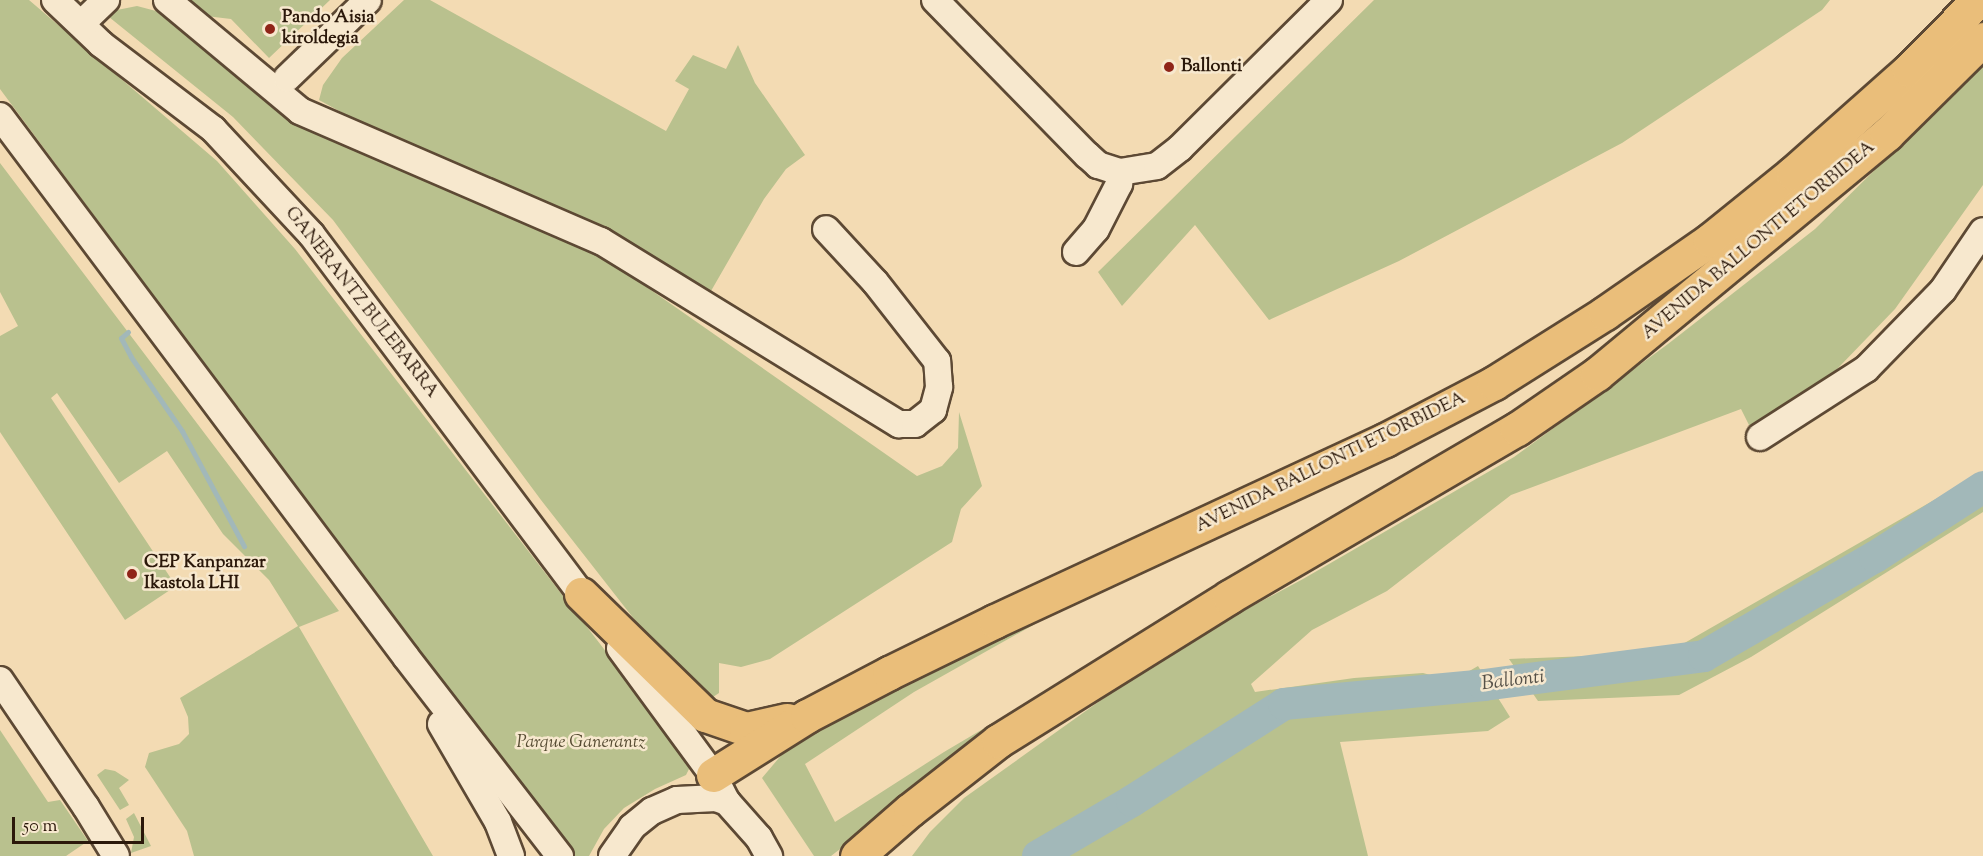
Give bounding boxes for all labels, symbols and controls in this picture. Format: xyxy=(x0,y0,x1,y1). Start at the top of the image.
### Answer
place label: Pando Aisia kiroldegia xyxy=(282,8,375,50)
marker: Pando Aisia kiroldegia xyxy=(263,22,277,36)
place label: Ballonti xyxy=(1181,56,1242,78)
marker: Ballonti xyxy=(1162,60,1176,74)
street label: AVENIDA BALLONTI ETORBIDEA xyxy=(1638,137,1880,345)
street label: GANERANTZ BULEBARRA xyxy=(280,203,442,403)
street label: AVENIDA BALLONTI ETORBIDEA xyxy=(1193,388,1469,538)
place label: CEP Kanpanzar Ikastola LHI xyxy=(144,553,266,596)
marker: CEP Kanpanzar Ikastola LHI xyxy=(125,567,139,581)
water label: Ballonti xyxy=(1480,665,1546,697)
park label: Parque Ganerantz xyxy=(516,732,646,754)
scale bar xyxy=(15,805,147,843)
text: 50 m xyxy=(23,814,57,840)

